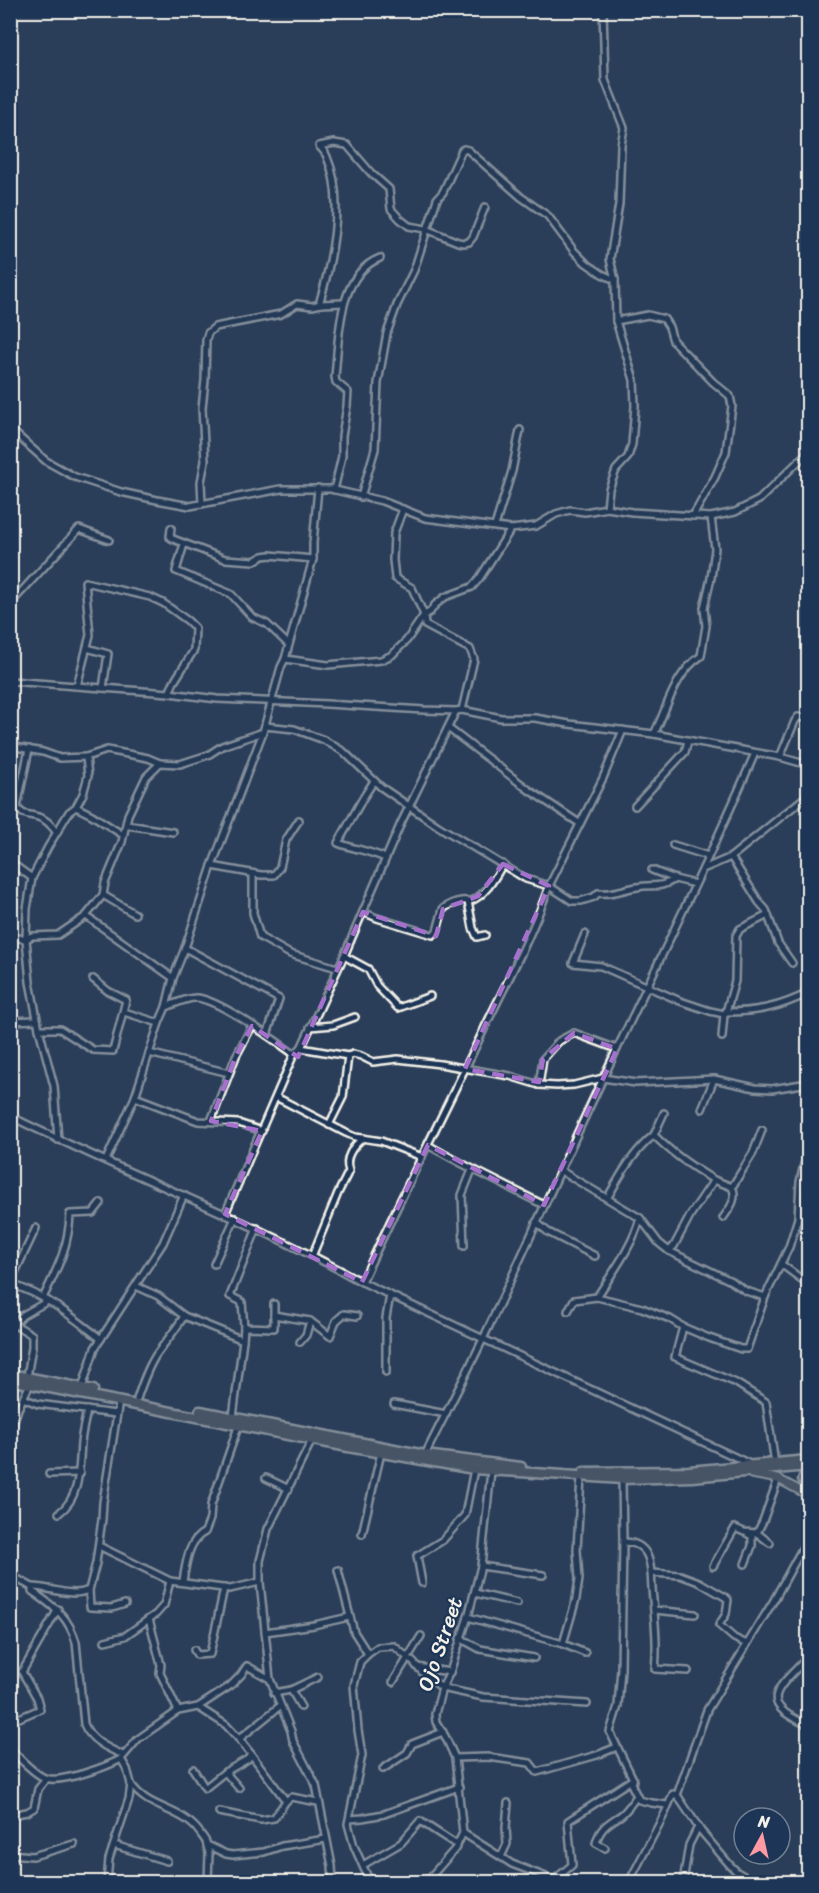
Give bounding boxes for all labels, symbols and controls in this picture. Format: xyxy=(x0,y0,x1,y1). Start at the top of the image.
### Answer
street label: Ojo Street xyxy=(406,1592,474,1696)
north arrow xyxy=(732,1806,792,1866)
text: N xyxy=(756,1806,772,1837)

